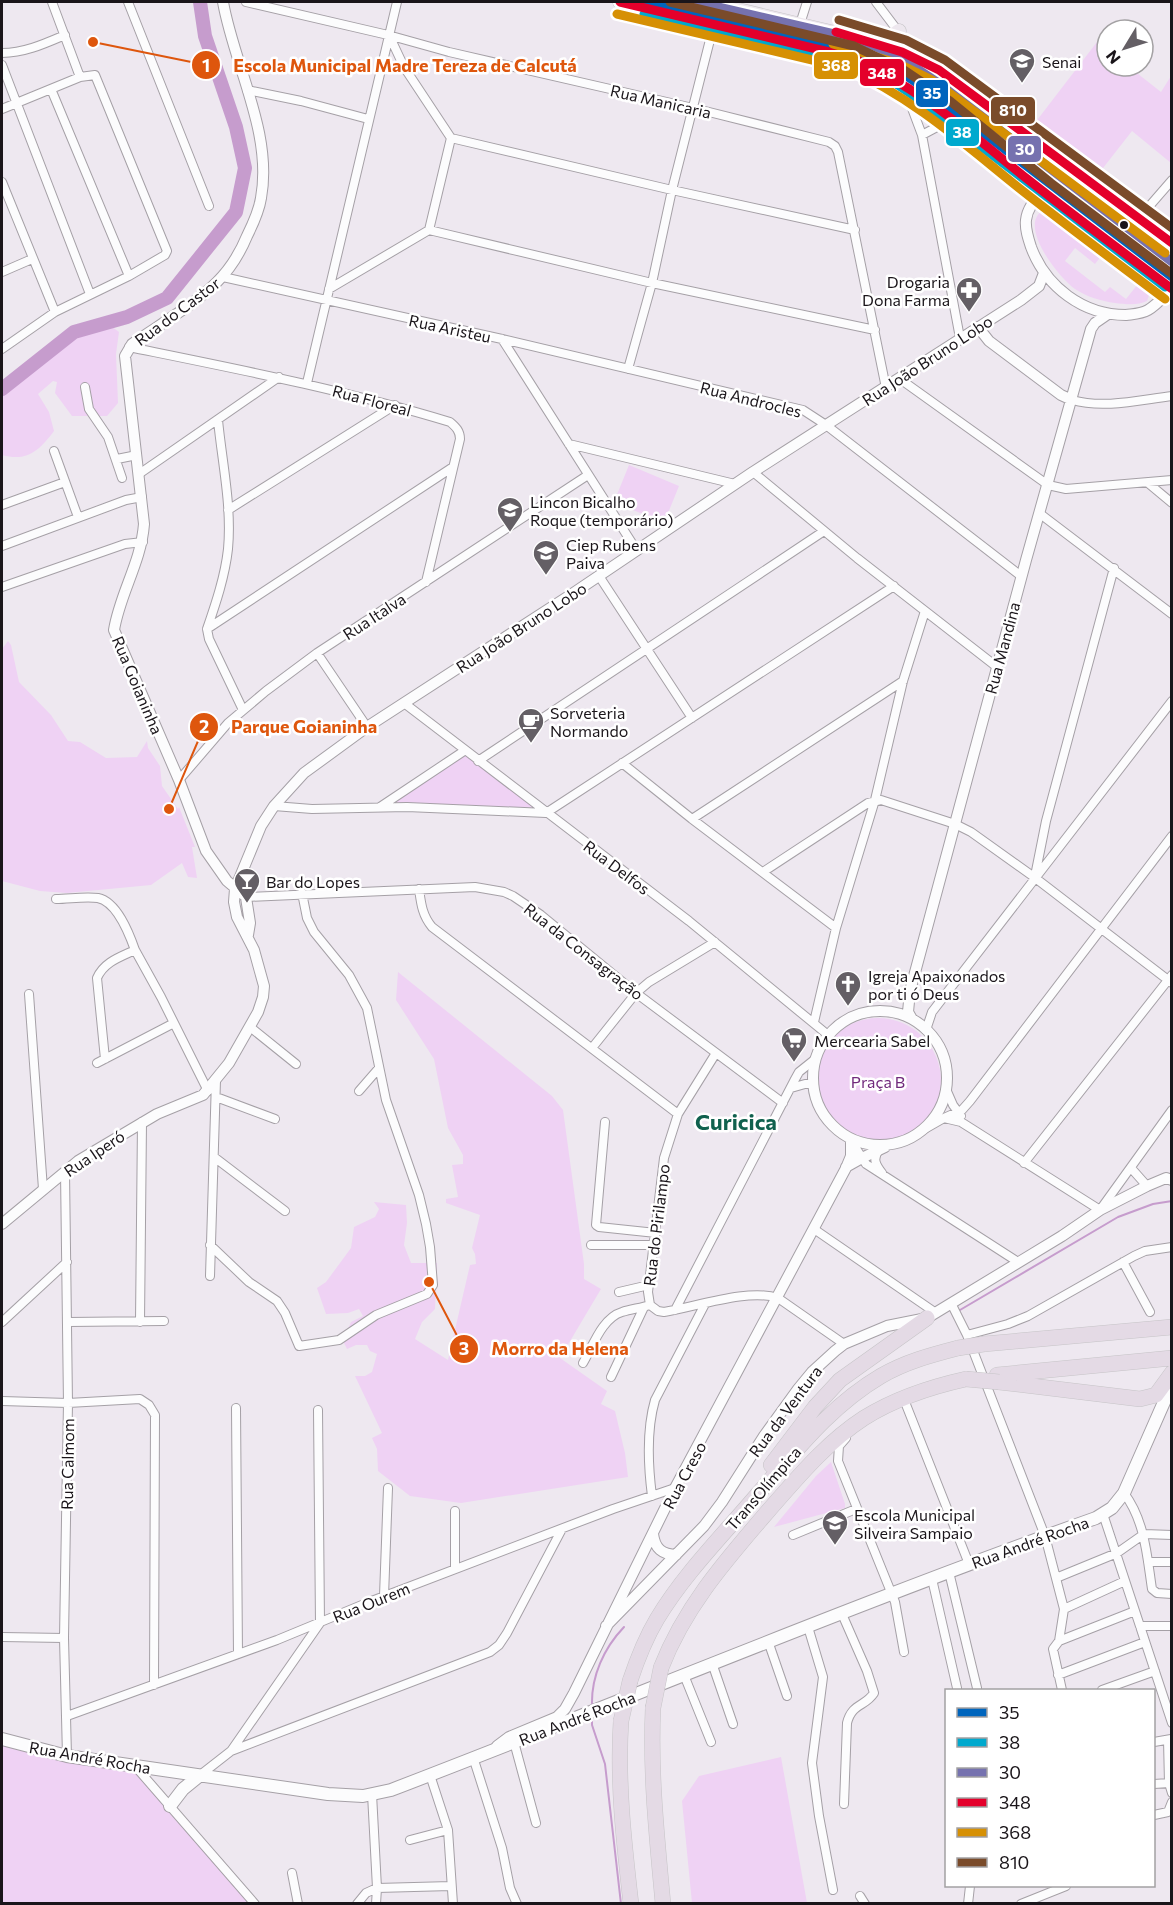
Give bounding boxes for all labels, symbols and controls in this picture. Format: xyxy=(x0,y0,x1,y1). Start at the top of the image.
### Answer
north arrow xyxy=(1095,18,1155,78)
school or university icon: Senai xyxy=(1007,46,1037,84)
callout: Escola Municipal Madre Tereza de Calcutá xyxy=(191,47,588,83)
text: N xyxy=(1102,47,1124,68)
line badge: 368 xyxy=(813,51,859,80)
place label: Senai xyxy=(1042,52,1081,71)
text: 1 xyxy=(202,54,210,76)
text: Escola Municipal Madre Tereza de Calcutá xyxy=(233,54,577,76)
text: 368 xyxy=(821,55,851,74)
line badge: 348 xyxy=(859,58,905,87)
text: 348 xyxy=(867,63,897,82)
line badge: 35 xyxy=(915,79,949,108)
street label: Rua Manicaria xyxy=(609,80,713,122)
text: 35 xyxy=(923,83,941,102)
line badge: 810 xyxy=(990,96,1036,125)
text: 810 xyxy=(999,100,1027,119)
line badge: 38 xyxy=(945,118,980,147)
text: 38 xyxy=(952,122,972,141)
line badge: 30 xyxy=(1007,135,1042,163)
text: 30 xyxy=(1015,139,1035,158)
unlabelled marker xyxy=(1118,219,1130,231)
street label: Rua do Castor xyxy=(131,272,224,349)
place label: Drogaria Dona Farma xyxy=(862,272,950,309)
pharmacy icon: Drogaria Dona Farma xyxy=(954,275,984,313)
street label: Rua Aristeu xyxy=(407,310,493,346)
street label: Rua João Bruno Lobo xyxy=(858,311,996,409)
street label: Rua Androcles xyxy=(698,377,804,421)
street label: Rua Floreal xyxy=(331,380,413,420)
place label: Lincon Bicalho Roque (temporário) xyxy=(530,492,673,529)
school or university icon: Lincon Bicalho Roque (temporário) xyxy=(495,495,525,533)
place label: Ciep Rubens Paiva xyxy=(566,535,656,572)
school or university icon: Ciep Rubens Paiva xyxy=(531,538,561,576)
street label: Rua João Bruno Lobo xyxy=(452,578,590,676)
street label: Rua Italva xyxy=(339,589,409,643)
street label: Rua Mandina xyxy=(981,600,1023,696)
street label: Rua Goianinha xyxy=(109,633,167,737)
place label: Sorveteria Normando xyxy=(550,703,628,740)
cafe icon: Sorveteria Normando xyxy=(516,706,546,744)
callout: Parque Goianinha xyxy=(189,709,389,745)
text: 2 xyxy=(199,715,209,737)
text: Parque Goianinha xyxy=(231,715,377,737)
street label: Rua Delfos xyxy=(580,836,654,898)
bar icon: Bar do Lopes xyxy=(232,866,262,904)
place label: Bar do Lopes xyxy=(266,872,360,891)
street label: Rua da Consagração xyxy=(521,899,647,1003)
place label: Igreja Apaixonados por ti ó Deus xyxy=(868,966,1005,1003)
church icon: Igreja Apaixonados por ti ó Deus xyxy=(833,969,863,1007)
supermarket icon: Mercearia Sabel xyxy=(779,1025,809,1063)
place label: Mercearia Sabel xyxy=(814,1031,930,1050)
park label: Praça B xyxy=(851,1072,905,1091)
district label: Curicica xyxy=(695,1108,777,1135)
street label: Rua Iperó xyxy=(60,1126,128,1180)
street label: Rua do Pirilampo xyxy=(639,1163,673,1287)
callout: Morro da Helena xyxy=(449,1331,641,1367)
text: 3 xyxy=(459,1337,469,1359)
text: Morro da Helena xyxy=(491,1337,629,1359)
street label: Rua da Ventura xyxy=(745,1362,825,1460)
street label: Rua Calmom xyxy=(57,1418,77,1510)
street label: Rua Creso xyxy=(658,1438,710,1512)
street label: TransOlímpica xyxy=(721,1442,805,1534)
place label: Escola Municipal Silveira Sampaio xyxy=(854,1505,975,1542)
school or university icon: Escola Municipal Silveira Sampaio xyxy=(820,1508,850,1546)
street label: Rua André Rocha xyxy=(969,1512,1091,1572)
street label: Rua Ourem xyxy=(330,1578,412,1626)
street label: Rua André Rocha xyxy=(516,1687,638,1749)
legend xyxy=(945,1689,1155,1887)
text: 35 xyxy=(999,1701,1020,1723)
text: 38 xyxy=(999,1731,1020,1753)
street label: Rua André Rocha xyxy=(28,1737,152,1777)
text: 30 xyxy=(999,1761,1021,1783)
text: 348 xyxy=(999,1791,1031,1813)
text: 368 xyxy=(999,1821,1031,1843)
text: 810 xyxy=(999,1851,1029,1873)

